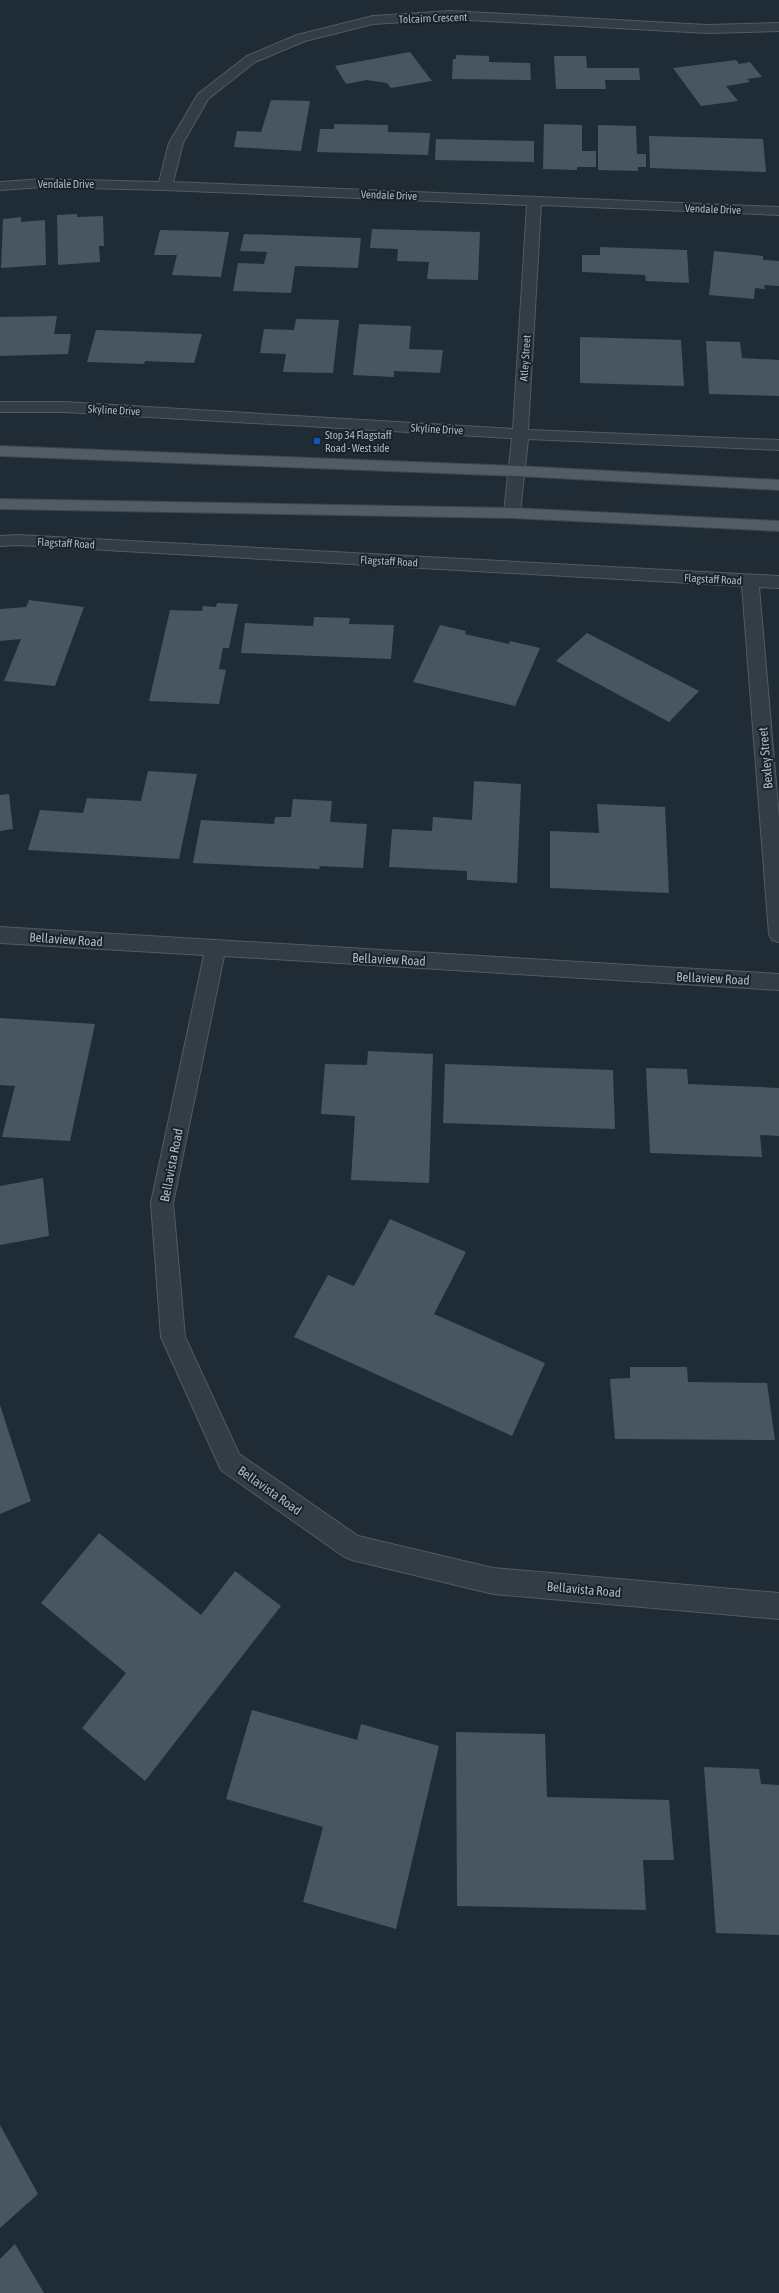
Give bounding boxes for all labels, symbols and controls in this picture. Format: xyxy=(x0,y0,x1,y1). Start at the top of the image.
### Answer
street label: Tolcairn Crescent xyxy=(399,11,467,25)
street label: Vendale Drive xyxy=(38,178,94,190)
street label: Vendale Drive xyxy=(361,188,417,202)
street label: Vendale Drive xyxy=(685,202,741,216)
street label: Atley Street xyxy=(517,334,533,382)
street label: Skyline Drive xyxy=(87,403,141,417)
street label: Skyline Drive xyxy=(410,422,464,436)
place label: Stop 34 Flagstaff Road - West side xyxy=(325,429,392,454)
marker: Stop 34 Flagstaff Road - West side xyxy=(312,436,322,446)
street label: Flagstaff Road xyxy=(37,535,95,551)
street label: Flagstaff Road xyxy=(360,553,418,569)
street label: Flagstaff Road xyxy=(684,571,742,587)
street label: Bexley Street xyxy=(755,726,776,789)
street label: Bellaview Road xyxy=(29,929,103,950)
street label: Bellaview Road xyxy=(352,950,426,969)
street label: Bellaview Road xyxy=(676,969,750,988)
street label: Bellavista Road xyxy=(157,1127,186,1203)
street label: Bellavista Road xyxy=(235,1463,304,1518)
street label: Bellavista Road xyxy=(546,1579,622,1600)

